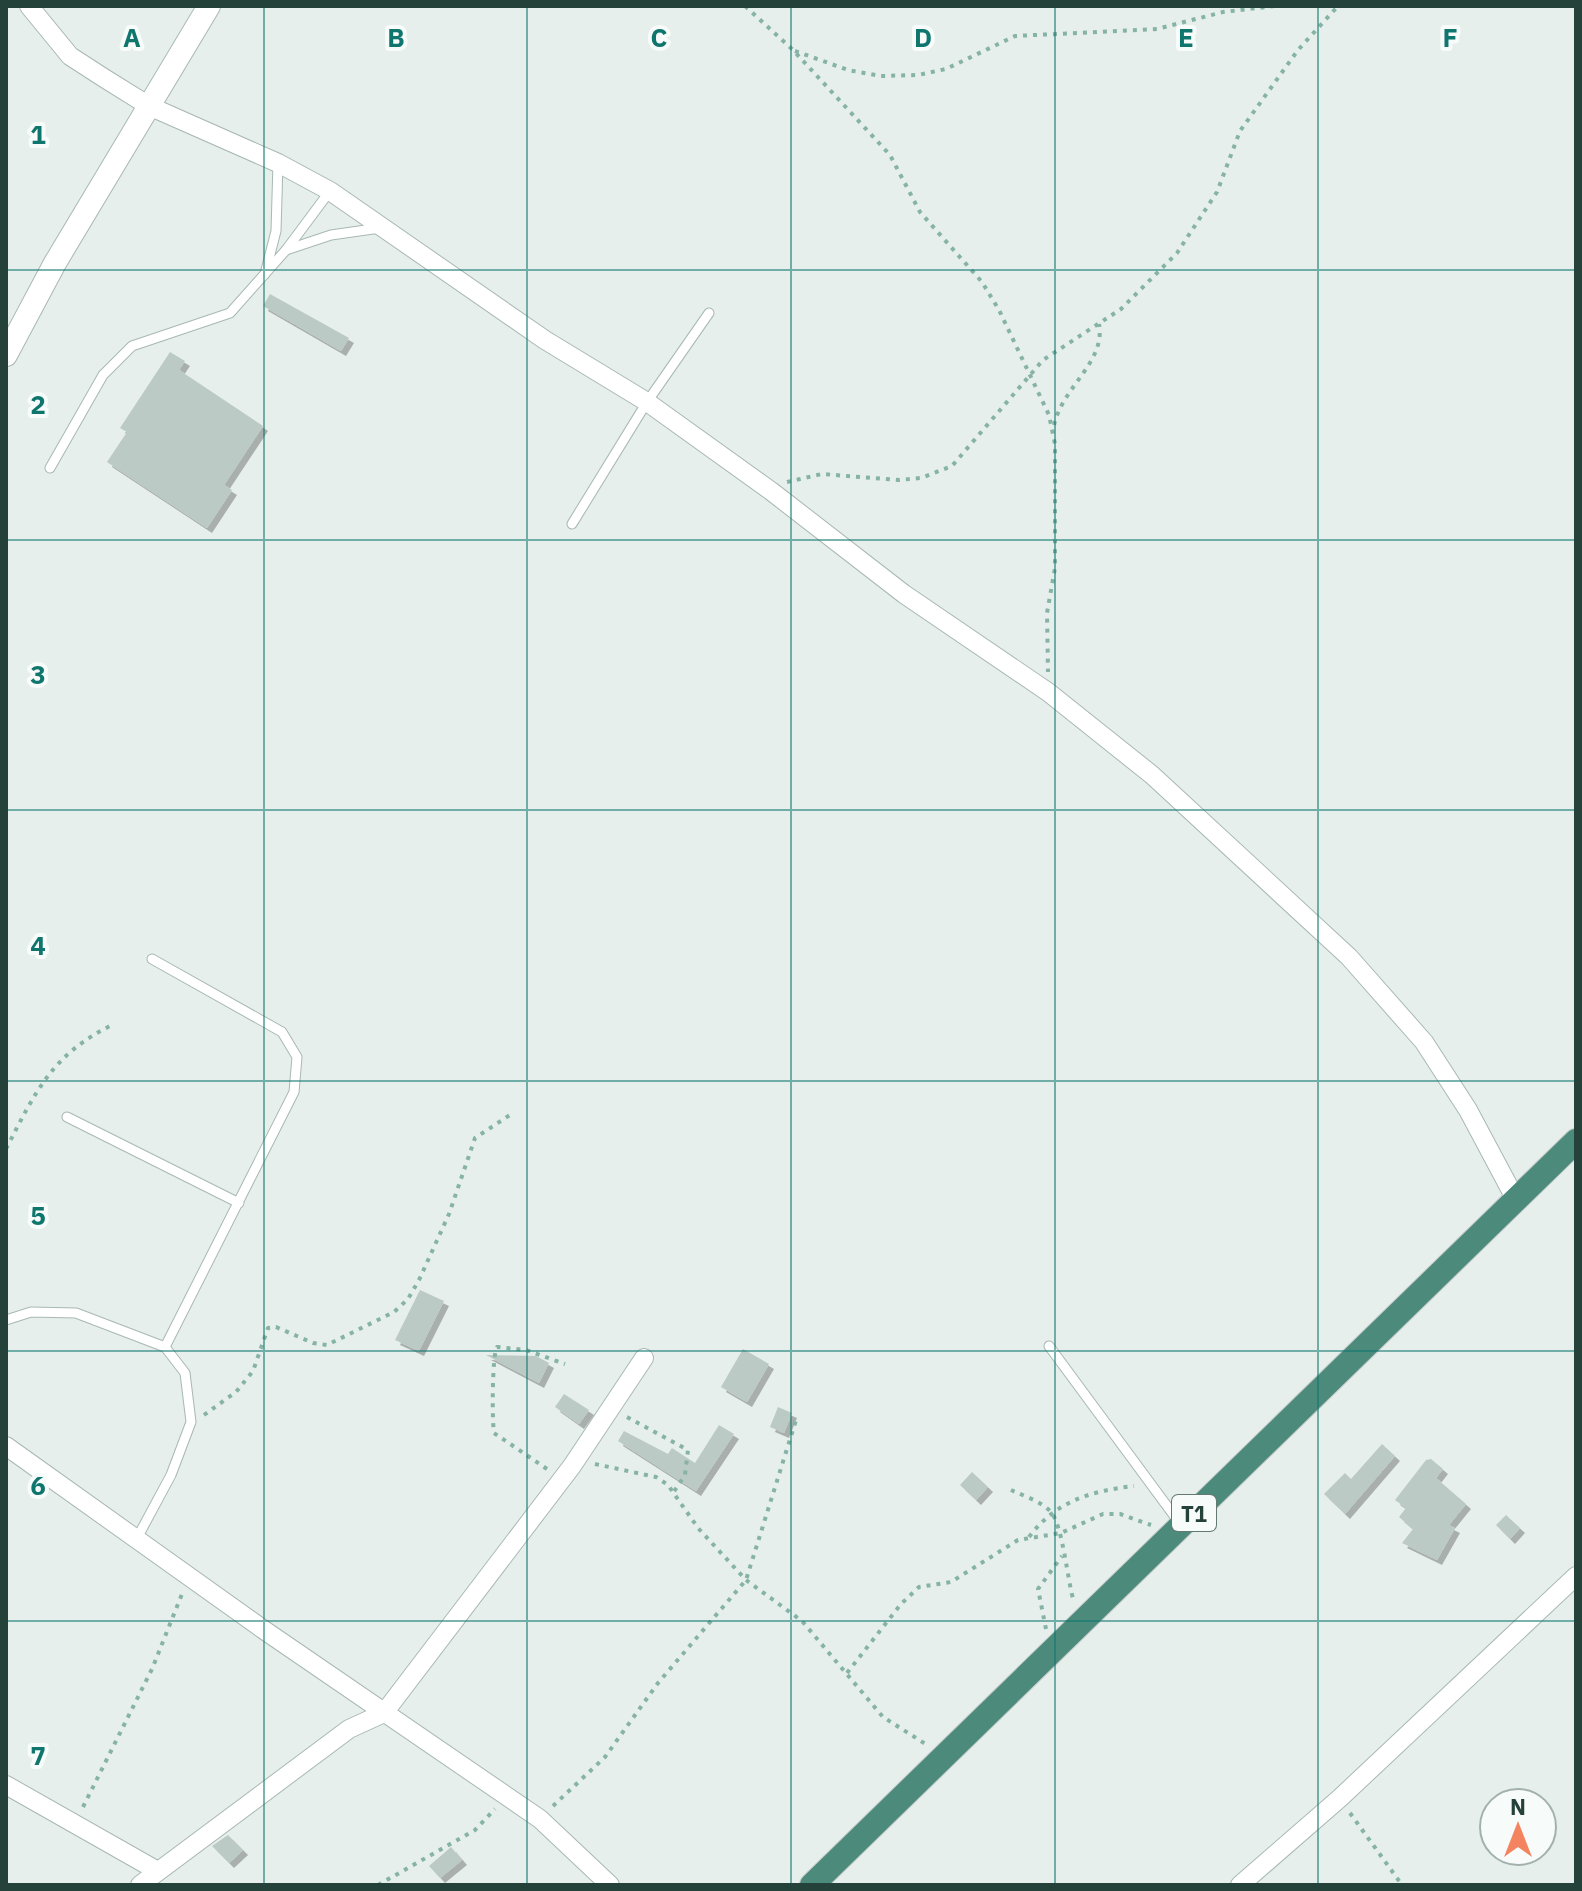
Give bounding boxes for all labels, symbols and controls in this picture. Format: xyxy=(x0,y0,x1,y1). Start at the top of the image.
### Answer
text: A xyxy=(123,20,141,54)
text: B xyxy=(387,20,405,54)
text: C xyxy=(651,20,668,54)
text: D xyxy=(914,20,932,54)
text: E xyxy=(1178,20,1194,54)
text: F xyxy=(1442,20,1458,54)
text: 1 xyxy=(30,117,46,151)
text: 2 xyxy=(30,387,46,421)
text: 3 xyxy=(30,657,46,691)
text: 4 xyxy=(30,928,46,962)
text: 5 xyxy=(30,1198,46,1232)
text: 6 xyxy=(30,1468,46,1502)
road number: T1 xyxy=(1172,1495,1216,1531)
text: 7 xyxy=(30,1738,46,1772)
north arrow xyxy=(1478,1787,1558,1867)
text: N xyxy=(1510,1792,1526,1821)

